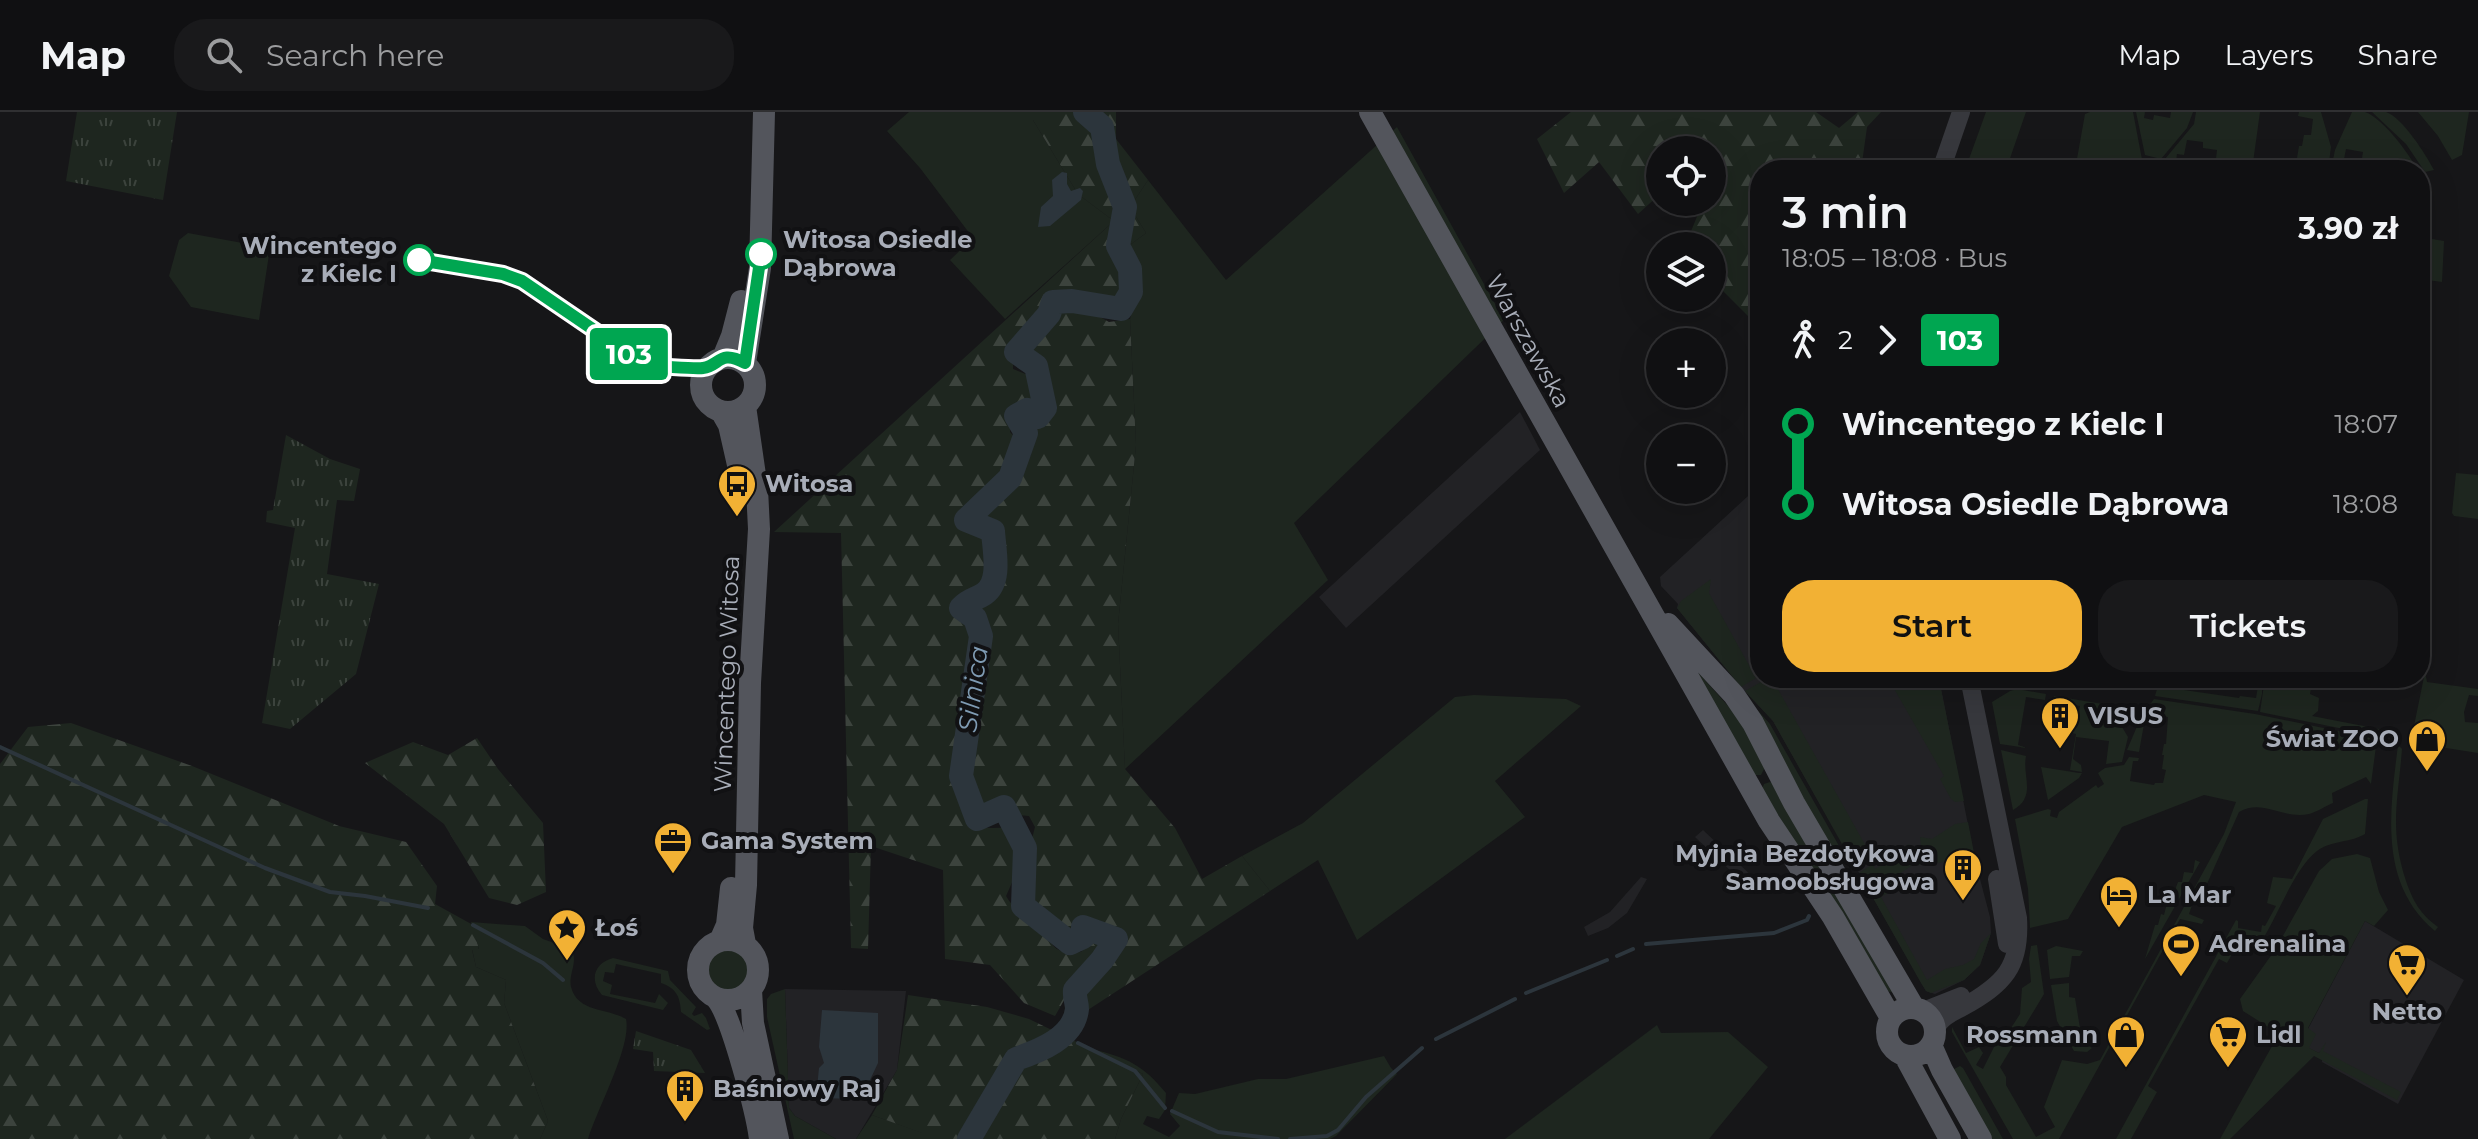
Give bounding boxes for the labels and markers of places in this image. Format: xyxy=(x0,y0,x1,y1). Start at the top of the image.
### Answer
place label: Witosa Osiedle Dąbrowa xyxy=(783,225,972,282)
place label: Wincentego z Kielc I xyxy=(242,231,397,288)
marker: Witosa Osiedle Dąbrowa xyxy=(746,239,776,269)
marker: Wincentego z Kielc I xyxy=(404,245,434,275)
bus stop icon: Witosa xyxy=(716,463,758,518)
place label: Witosa xyxy=(765,469,853,498)
building icon: VISUS xyxy=(2039,695,2081,750)
place label: VISUS xyxy=(2087,701,2163,730)
shop icon: Świat ZOO xyxy=(2406,718,2448,773)
place label: Świat ZOO xyxy=(2266,724,2399,753)
office icon: Gama System xyxy=(652,820,694,875)
place label: Gama System xyxy=(701,826,874,855)
place label: Myjnia Bezdotykowa Samoobsługowa xyxy=(1675,839,1935,896)
building icon: Myjnia Bezdotykowa Samoobsługowa xyxy=(1942,847,1984,902)
hotel icon: La Mar xyxy=(2098,874,2140,929)
place label: La Mar xyxy=(2147,880,2231,909)
place icon: Łoś xyxy=(546,907,588,962)
place label: Łoś xyxy=(594,913,638,942)
sports icon: Adrenalina xyxy=(2160,923,2202,978)
place label: Adrenalina xyxy=(2208,929,2346,958)
supermarket icon: Netto xyxy=(2386,942,2428,997)
place label: Netto xyxy=(2372,997,2442,1026)
shop icon: Rossmann xyxy=(2105,1014,2147,1069)
supermarket icon: Lidl xyxy=(2207,1014,2249,1069)
place label: Rossmann xyxy=(1966,1020,2098,1049)
place label: Lidl xyxy=(2256,1020,2302,1049)
building icon: Baśniowy Raj xyxy=(664,1068,706,1123)
place label: Baśniowy Raj xyxy=(713,1074,881,1103)

